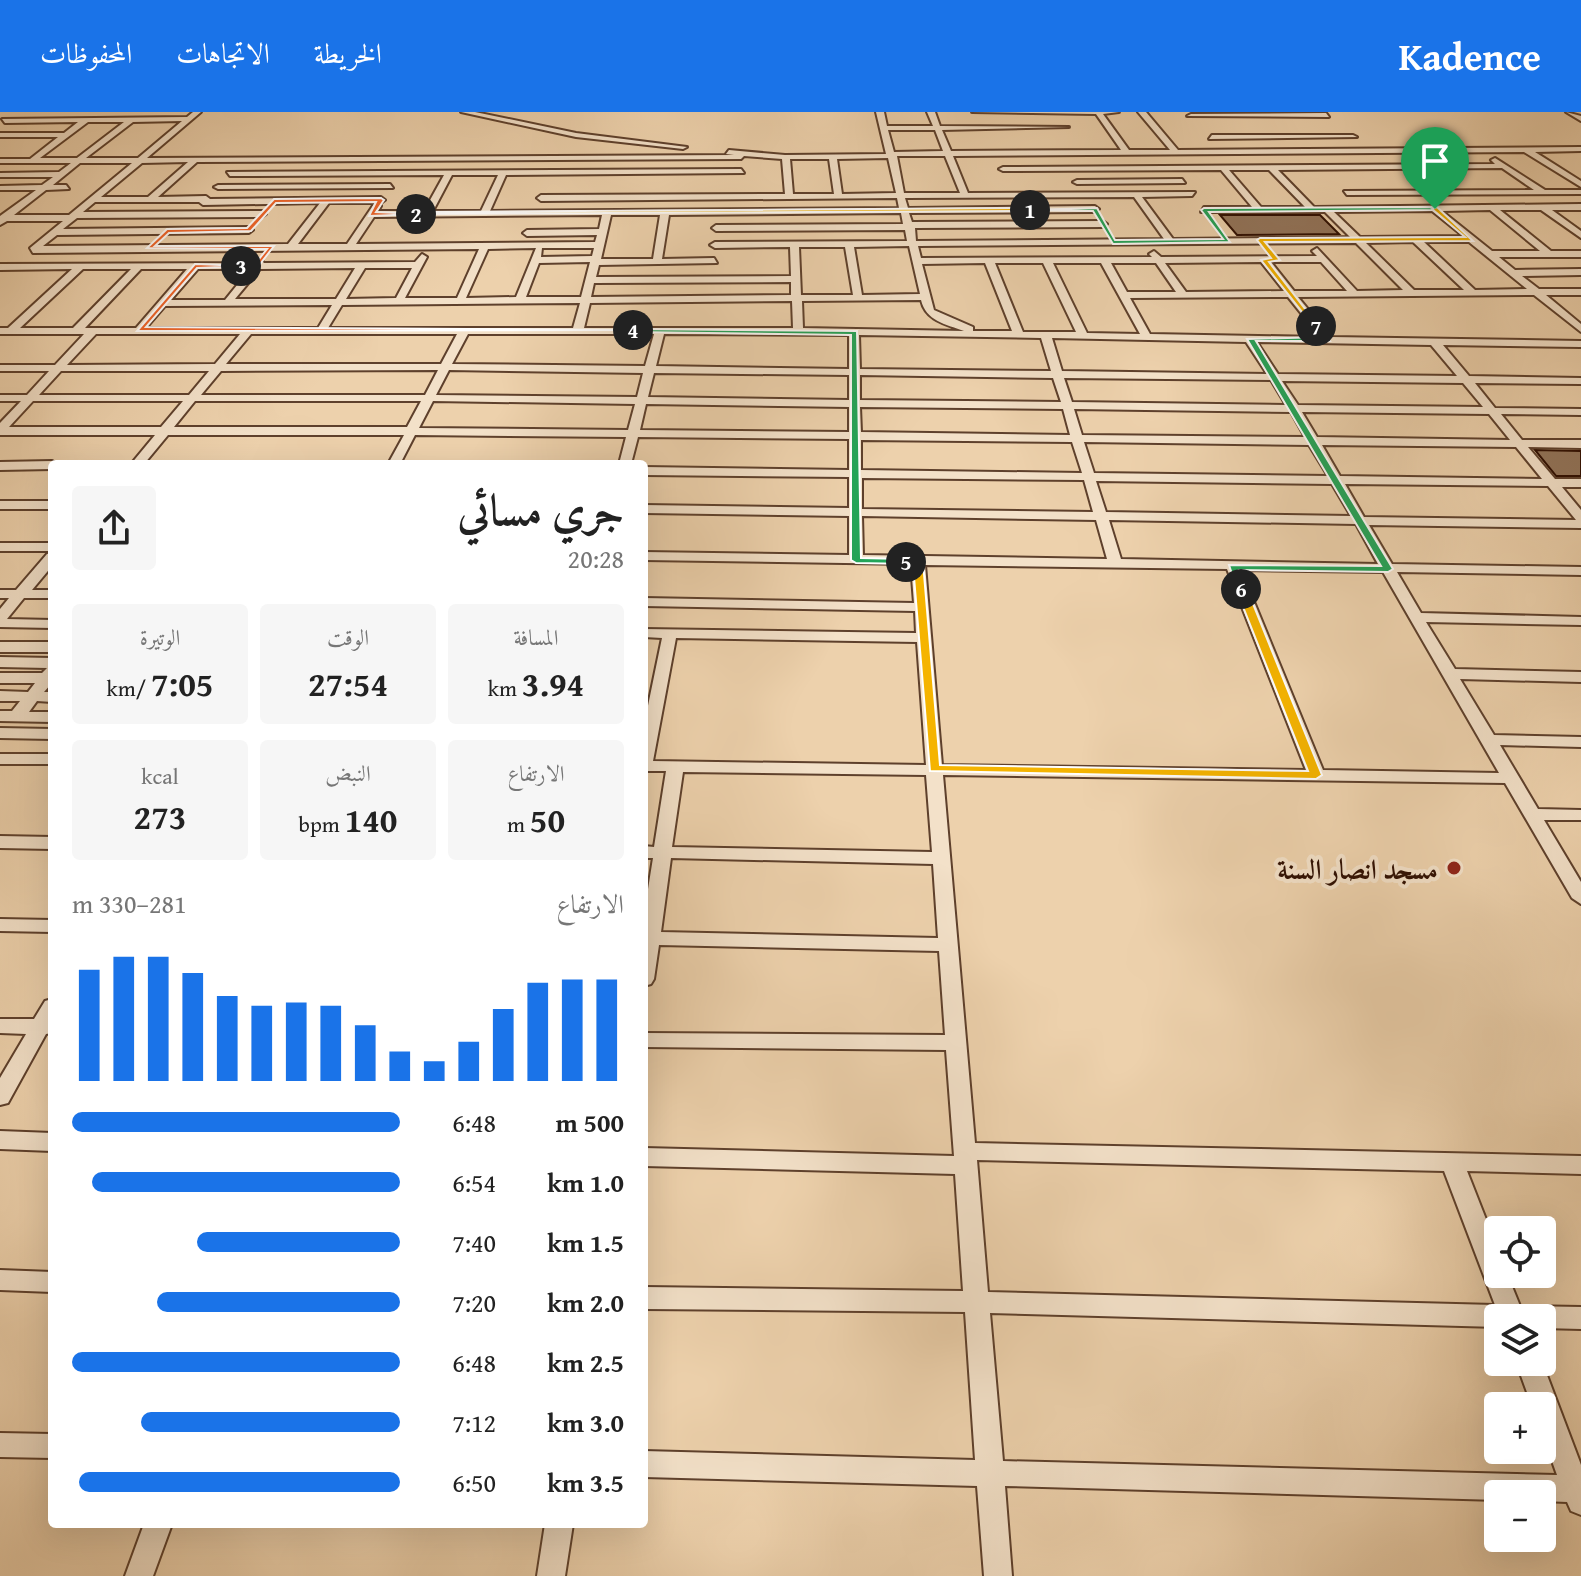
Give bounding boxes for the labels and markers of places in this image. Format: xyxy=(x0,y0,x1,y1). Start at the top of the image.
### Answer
pin xyxy=(1401,127,1469,209)
pin: 1 xyxy=(1010,190,1050,230)
pin: 2 xyxy=(396,194,436,234)
pin: 3 xyxy=(221,246,261,286)
pin: 7 xyxy=(1296,306,1336,346)
pin: 4 xyxy=(613,310,653,350)
pin: 5 xyxy=(886,542,926,582)
pin: 6 xyxy=(1221,569,1261,609)
place label: مسجد انصار السنة xyxy=(1277,848,1438,889)
marker: مسجد انصار السنة xyxy=(1445,859,1463,877)

